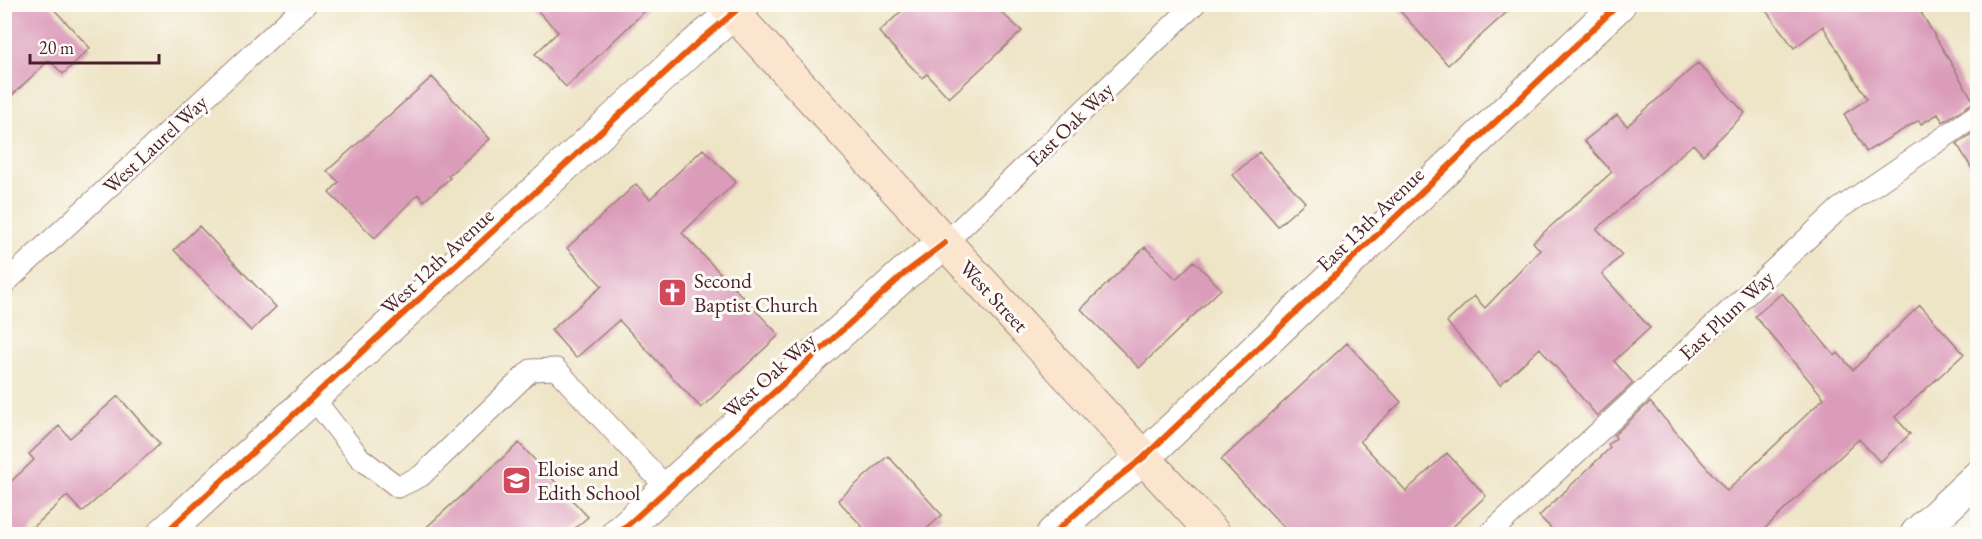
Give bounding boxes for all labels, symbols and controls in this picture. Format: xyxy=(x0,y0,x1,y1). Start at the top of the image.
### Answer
scale bar xyxy=(30,27,159,65)
text: 20 m xyxy=(39,36,74,59)
street label: East Oak Way xyxy=(1021,75,1120,172)
street label: West Laurel Way xyxy=(97,88,214,199)
street label: East 13th Avenue xyxy=(1311,161,1429,277)
street label: West 12th Avenue xyxy=(375,202,499,320)
street label: West Street xyxy=(954,254,1035,338)
street label: East Plum Way xyxy=(1673,264,1780,366)
place label: Second Baptist Church xyxy=(694,267,818,318)
church icon: Second Baptist Church xyxy=(657,276,689,308)
street label: West Oak Way xyxy=(717,326,822,424)
place label: Eloise and Edith School xyxy=(537,455,640,506)
school or university icon: Eloise and Edith School xyxy=(500,464,532,496)

